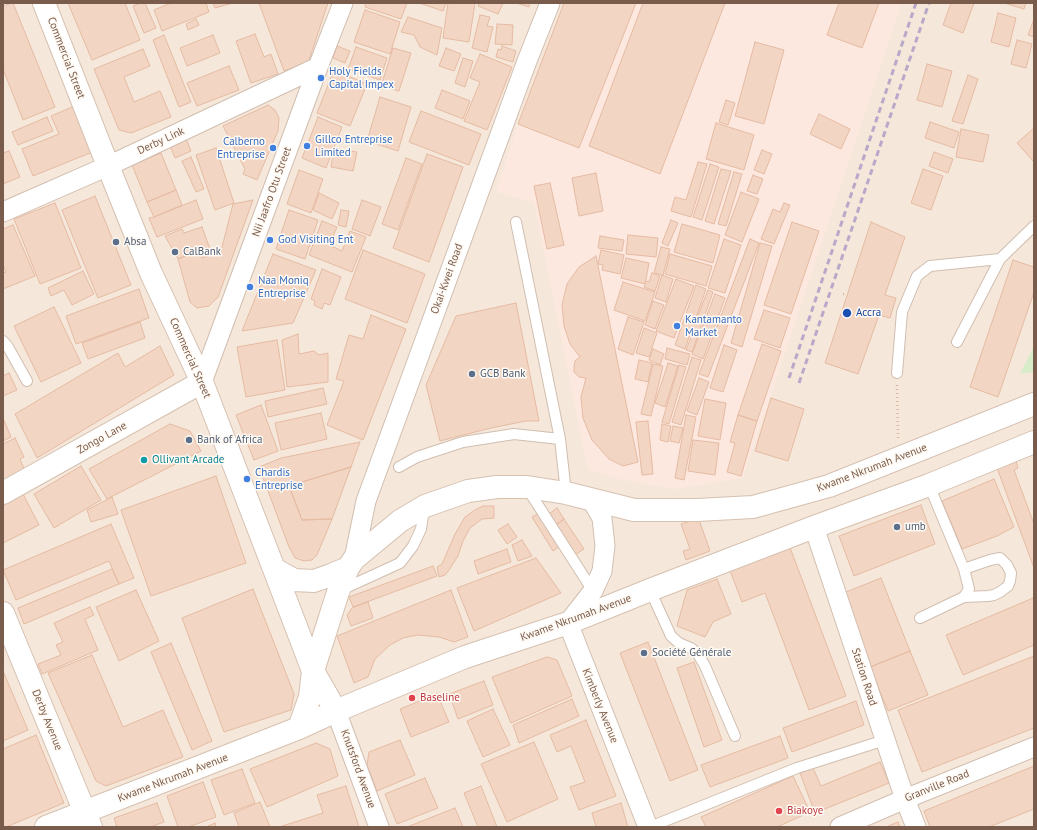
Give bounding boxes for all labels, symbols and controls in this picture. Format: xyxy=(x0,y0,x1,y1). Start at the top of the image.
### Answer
street label: Commercial Street xyxy=(44,15,88,101)
place label: Holy Fields Capital Impex xyxy=(329,65,394,91)
marker: Holy Fields Capital Impex xyxy=(316,73,326,83)
street label: Derby Link xyxy=(135,124,187,158)
place label: Gillco Entreprise Limited xyxy=(315,133,392,159)
place label: Calberno Entreprise xyxy=(217,135,265,161)
marker: Gillco Entreprise Limited xyxy=(302,141,312,151)
marker: Calberno Entreprise xyxy=(268,143,278,153)
street label: Nii Jaafro Otu Street xyxy=(250,145,294,239)
place label: God Visiting Ent xyxy=(278,233,353,247)
place label: Absa xyxy=(124,235,146,249)
marker: God Visiting Ent xyxy=(265,235,275,245)
marker: Absa xyxy=(111,237,121,247)
street label: Okai-Kwei Road xyxy=(428,242,466,316)
place label: CalBank xyxy=(183,245,221,259)
marker: CalBank xyxy=(170,247,180,257)
place label: Naa Moniq Entreprise xyxy=(258,274,309,300)
marker: Naa Moniq Entreprise xyxy=(245,282,255,292)
place label: Accra xyxy=(856,306,881,320)
marker: Accra xyxy=(841,307,853,319)
place label: Kantamanto Market xyxy=(685,313,742,339)
street label: Commercial Street xyxy=(166,316,214,400)
marker: Kantamanto Market xyxy=(672,321,682,331)
place label: GCB Bank xyxy=(480,367,526,381)
marker: GCB Bank xyxy=(467,369,477,379)
street label: Zongo Lane xyxy=(75,419,129,457)
place label: Bank of Africa xyxy=(197,433,262,447)
marker: Bank of Africa xyxy=(184,435,194,445)
street label: Kwame Nkrumah Avenue xyxy=(815,441,929,495)
place label: Ollivant Arcade xyxy=(152,453,224,467)
marker: Ollivant Arcade xyxy=(139,455,149,465)
place label: Chardis Entreprise xyxy=(255,466,303,492)
marker: Chardis Entreprise xyxy=(242,474,252,484)
place label: umb xyxy=(905,520,926,534)
marker: umb xyxy=(892,522,902,532)
street label: Kwame Nkrumah Avenue xyxy=(519,592,633,644)
place label: Société Générale xyxy=(652,646,731,660)
street label: Station Road xyxy=(848,647,880,707)
marker: Société Générale xyxy=(639,648,649,658)
street label: Kimberly Avenue xyxy=(579,667,621,745)
street label: Derby Avenue xyxy=(29,688,65,752)
place label: Baseline xyxy=(420,691,460,705)
marker: Baseline xyxy=(407,693,417,703)
street label: Knutsford Avenue xyxy=(338,728,378,810)
street label: Kwame Nkrumah Avenue xyxy=(116,751,230,805)
street label: Granville Road xyxy=(903,767,971,805)
place label: Biakoye xyxy=(787,804,823,818)
marker: Biakoye xyxy=(774,806,784,816)

